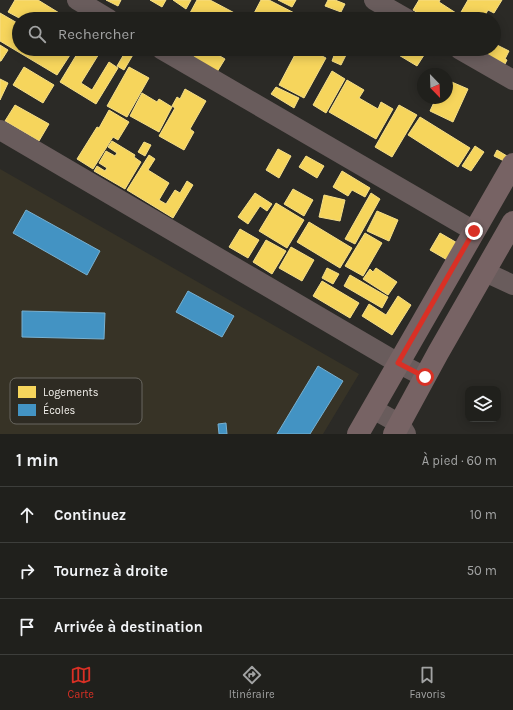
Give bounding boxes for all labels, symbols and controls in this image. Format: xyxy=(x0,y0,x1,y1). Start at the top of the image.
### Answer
search box xyxy=(12,12,501,56)
icon: search xyxy=(26,23,48,45)
text: Rechercher xyxy=(58,25,135,43)
north arrow xyxy=(417,68,453,104)
route end xyxy=(465,222,483,240)
route start xyxy=(416,368,434,386)
legend xyxy=(10,378,142,424)
text: Logements xyxy=(43,386,99,399)
map controls xyxy=(465,386,501,422)
button: layers xyxy=(465,386,501,422)
text: Écoles xyxy=(43,402,76,417)
text: 1 min xyxy=(16,450,59,470)
text: À pied · 60 m xyxy=(422,453,497,468)
icon: ahead xyxy=(16,504,38,526)
text: Continuez xyxy=(54,506,126,524)
text: 10 m xyxy=(470,507,497,522)
icon: right xyxy=(16,560,38,582)
text: Tournez à droite xyxy=(54,562,168,580)
text: 50 m xyxy=(467,563,497,578)
icon: arrive xyxy=(16,616,38,638)
text: Arrivée à destination xyxy=(54,618,203,636)
tab: Carte xyxy=(67,664,94,701)
tab: Itinéraire xyxy=(229,664,275,701)
tab: Favoris xyxy=(409,664,446,701)

